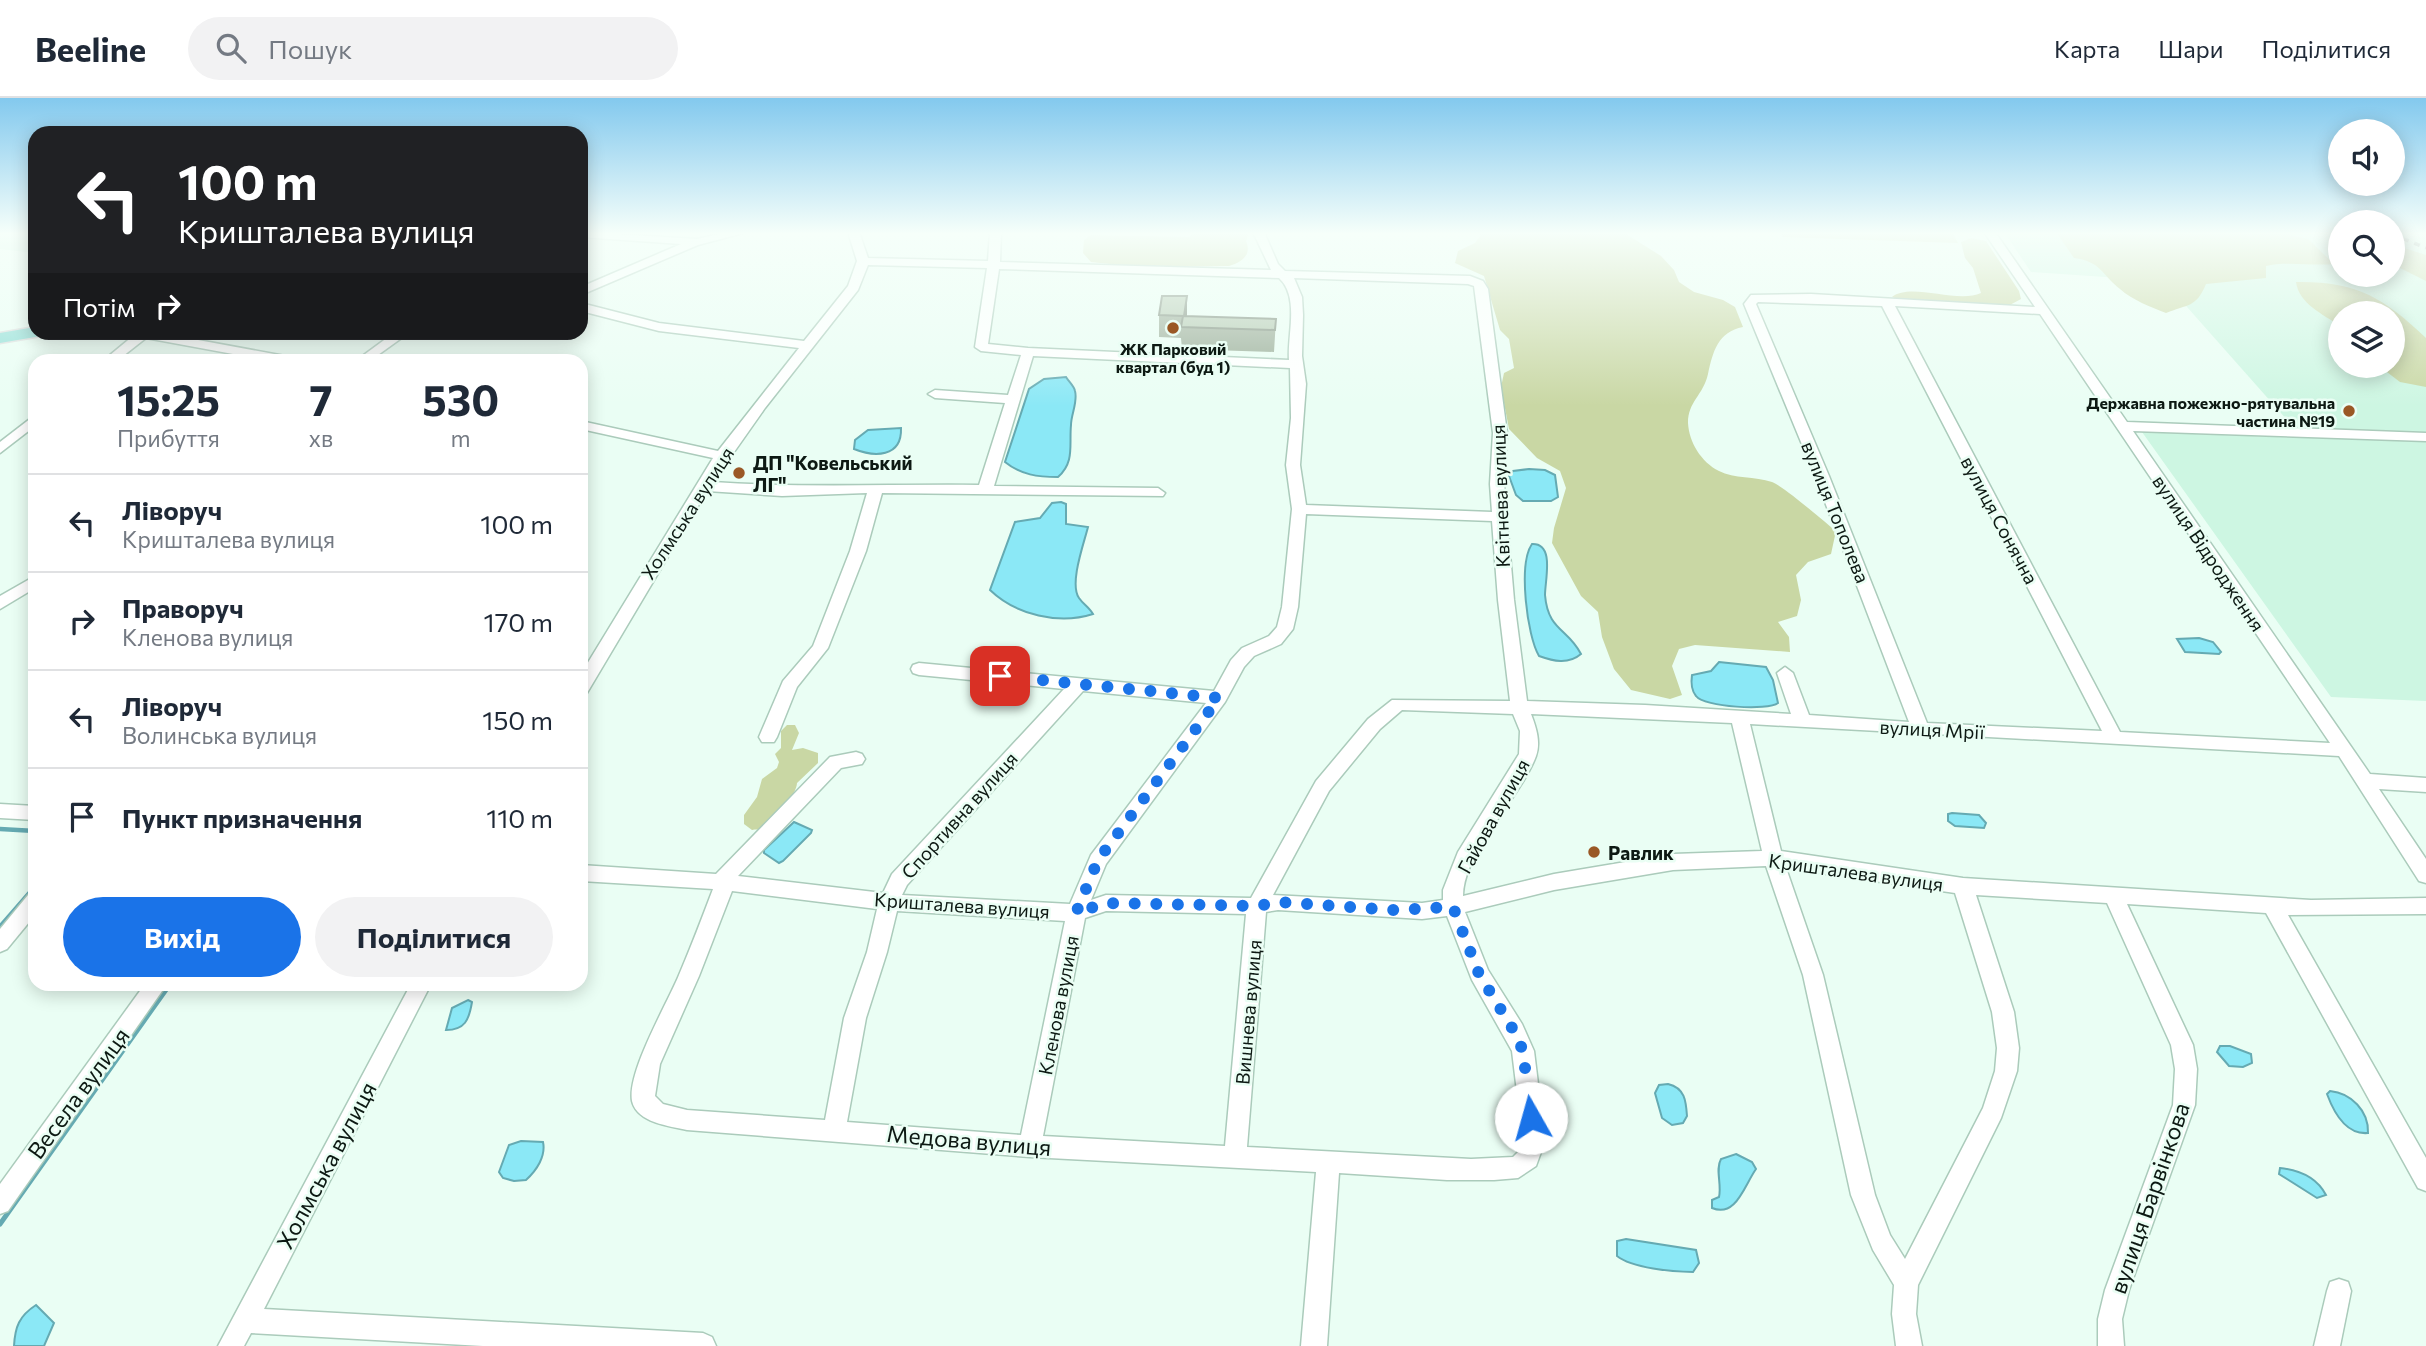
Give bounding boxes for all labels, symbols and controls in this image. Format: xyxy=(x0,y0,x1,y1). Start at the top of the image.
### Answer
search box xyxy=(188,17,678,80)
text: Beeline xyxy=(35,28,146,69)
icon: search xyxy=(212,29,250,67)
text: Пошук xyxy=(268,33,352,64)
text: Карта xyxy=(2054,34,2120,63)
text: Шари xyxy=(2158,34,2224,63)
text: Поділитися xyxy=(2262,34,2391,63)
map controls xyxy=(2328,119,2405,378)
button: sound xyxy=(2328,119,2405,196)
text: 100 m xyxy=(178,150,317,210)
icon: left xyxy=(63,154,154,245)
text: Кришталева вулиця xyxy=(178,210,474,250)
button: search xyxy=(2328,210,2405,287)
icon: right xyxy=(149,287,187,325)
text: Потім xyxy=(63,291,135,322)
button: layers xyxy=(2328,301,2405,378)
marker: ЖК Парковий квартал (буд 1) xyxy=(1165,320,1181,336)
place label: ЖК Парковий квартал (буд 1) xyxy=(1116,339,1230,376)
text: 15:25 xyxy=(117,373,220,425)
text: 7 xyxy=(310,373,333,425)
text: 530 xyxy=(422,373,499,425)
place label: Державна пожежно-рятувальна частина №19 xyxy=(2087,393,2335,430)
marker: Державна пожежно-рятувальна частина №19 xyxy=(2341,403,2357,419)
text: Прибуття xyxy=(117,424,220,452)
text: хв xyxy=(309,424,333,452)
text: m xyxy=(451,424,471,452)
street label: Квітнева вулиця xyxy=(1486,424,1514,568)
street label: вулиця Тополева xyxy=(1797,438,1875,586)
street label: Холмська вулиця xyxy=(636,443,738,583)
place label: ДП "Ковельський ЛГ" xyxy=(753,451,913,496)
street label: вулиця Сонячна xyxy=(1957,452,2043,588)
marker: ДП "Ковельський ЛГ" xyxy=(731,465,747,481)
street label: вулиця Відродження xyxy=(2148,470,2270,636)
text: Ліворуч xyxy=(122,494,222,525)
icon: left xyxy=(63,504,101,542)
text: 100 m xyxy=(480,508,553,539)
text: Кришталева вулиця xyxy=(122,525,335,553)
text: Праворуч xyxy=(122,592,244,623)
icon: right xyxy=(63,602,101,640)
text: 170 m xyxy=(484,606,553,637)
text: Кленова вулиця xyxy=(122,623,293,651)
pin xyxy=(970,646,1030,706)
icon: arrive xyxy=(981,657,1019,695)
text: Ліворуч xyxy=(122,690,222,721)
icon: left xyxy=(63,700,101,738)
text: 150 m xyxy=(482,704,553,735)
street label: вулиця Мрії xyxy=(1879,715,1986,743)
text: Волинська вулиця xyxy=(122,721,317,749)
street label: Спортивна вулиця xyxy=(896,747,1022,883)
street label: Гайова вулиця xyxy=(1452,755,1534,877)
icon: arrive xyxy=(63,798,101,836)
text: Пункт призначення xyxy=(122,802,362,833)
text: 110 m xyxy=(486,802,553,833)
place label: Равлик xyxy=(1608,841,1674,864)
marker: Равлик xyxy=(1586,844,1602,860)
street label: Кришталева вулиця xyxy=(1767,848,1945,896)
street label: Кришталева вулиця xyxy=(873,887,1051,923)
button: Вихід xyxy=(63,897,301,977)
button: Поділитися xyxy=(315,897,553,977)
street label: Кленова вулиця xyxy=(1033,933,1083,1077)
street label: Вишнева вулиця xyxy=(1230,939,1266,1085)
street label: Весела вулиця xyxy=(21,1022,135,1164)
street label: Холмська вулиця xyxy=(270,1077,382,1253)
position arrow xyxy=(1494,1081,1568,1155)
street label: вулиця Барвінкова xyxy=(2103,1099,2195,1297)
street label: Медова вулиця xyxy=(886,1119,1052,1161)

